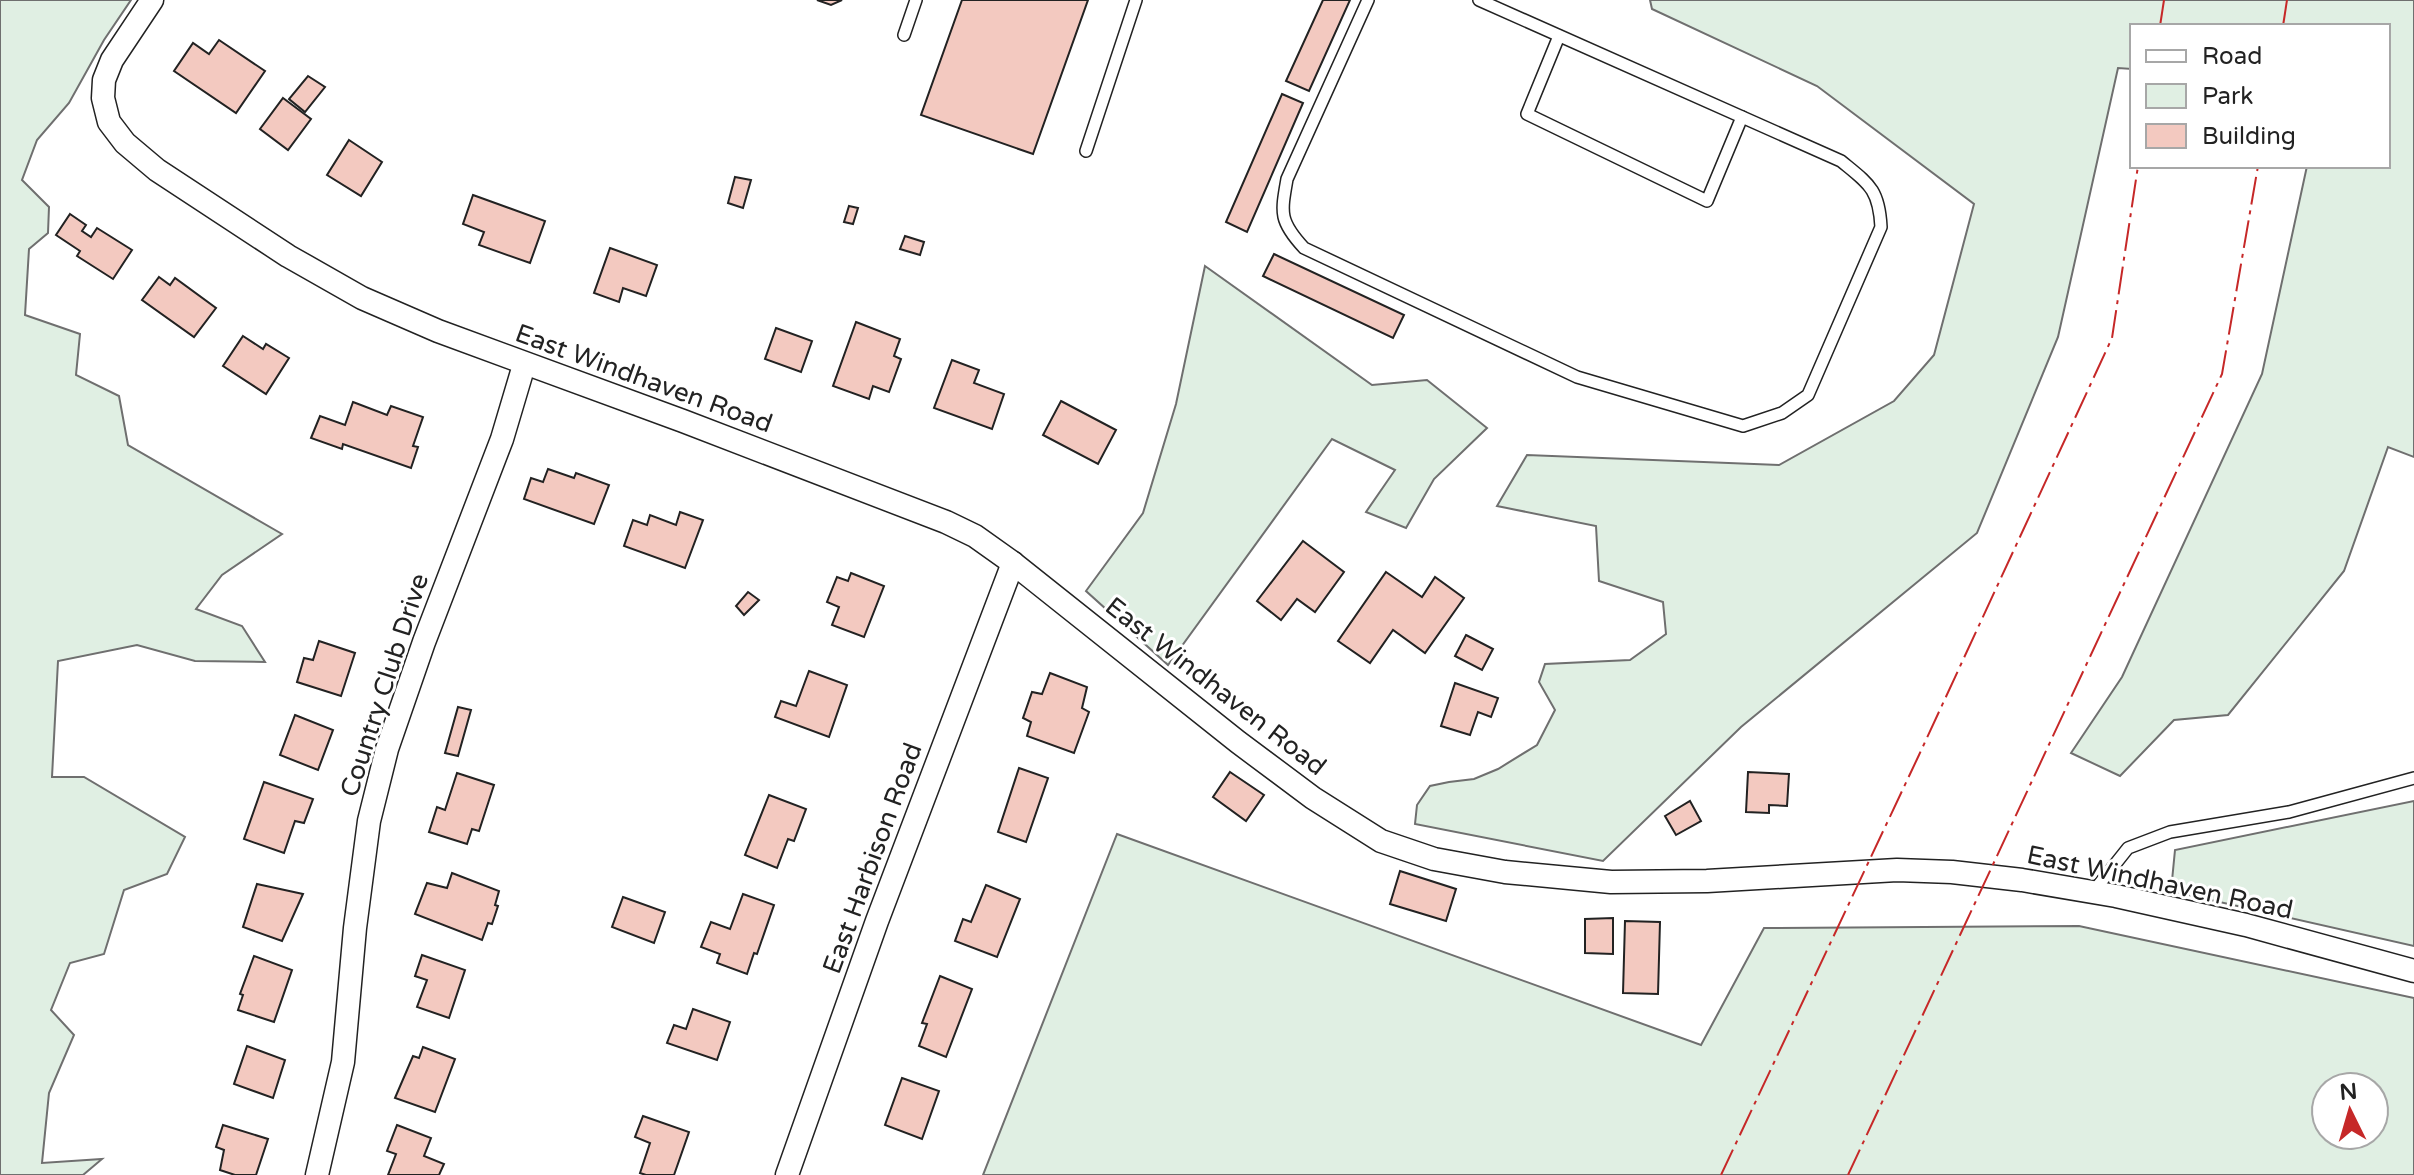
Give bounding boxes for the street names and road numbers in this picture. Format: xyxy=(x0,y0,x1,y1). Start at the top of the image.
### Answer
street label: East Windhaven Road xyxy=(511,318,777,439)
street label: Country Club Drive xyxy=(334,570,435,801)
street label: East Windhaven Road xyxy=(1099,591,1332,782)
street label: East Harbison Road xyxy=(816,739,929,978)
street label: East Windhaven Road xyxy=(2024,839,2296,926)

